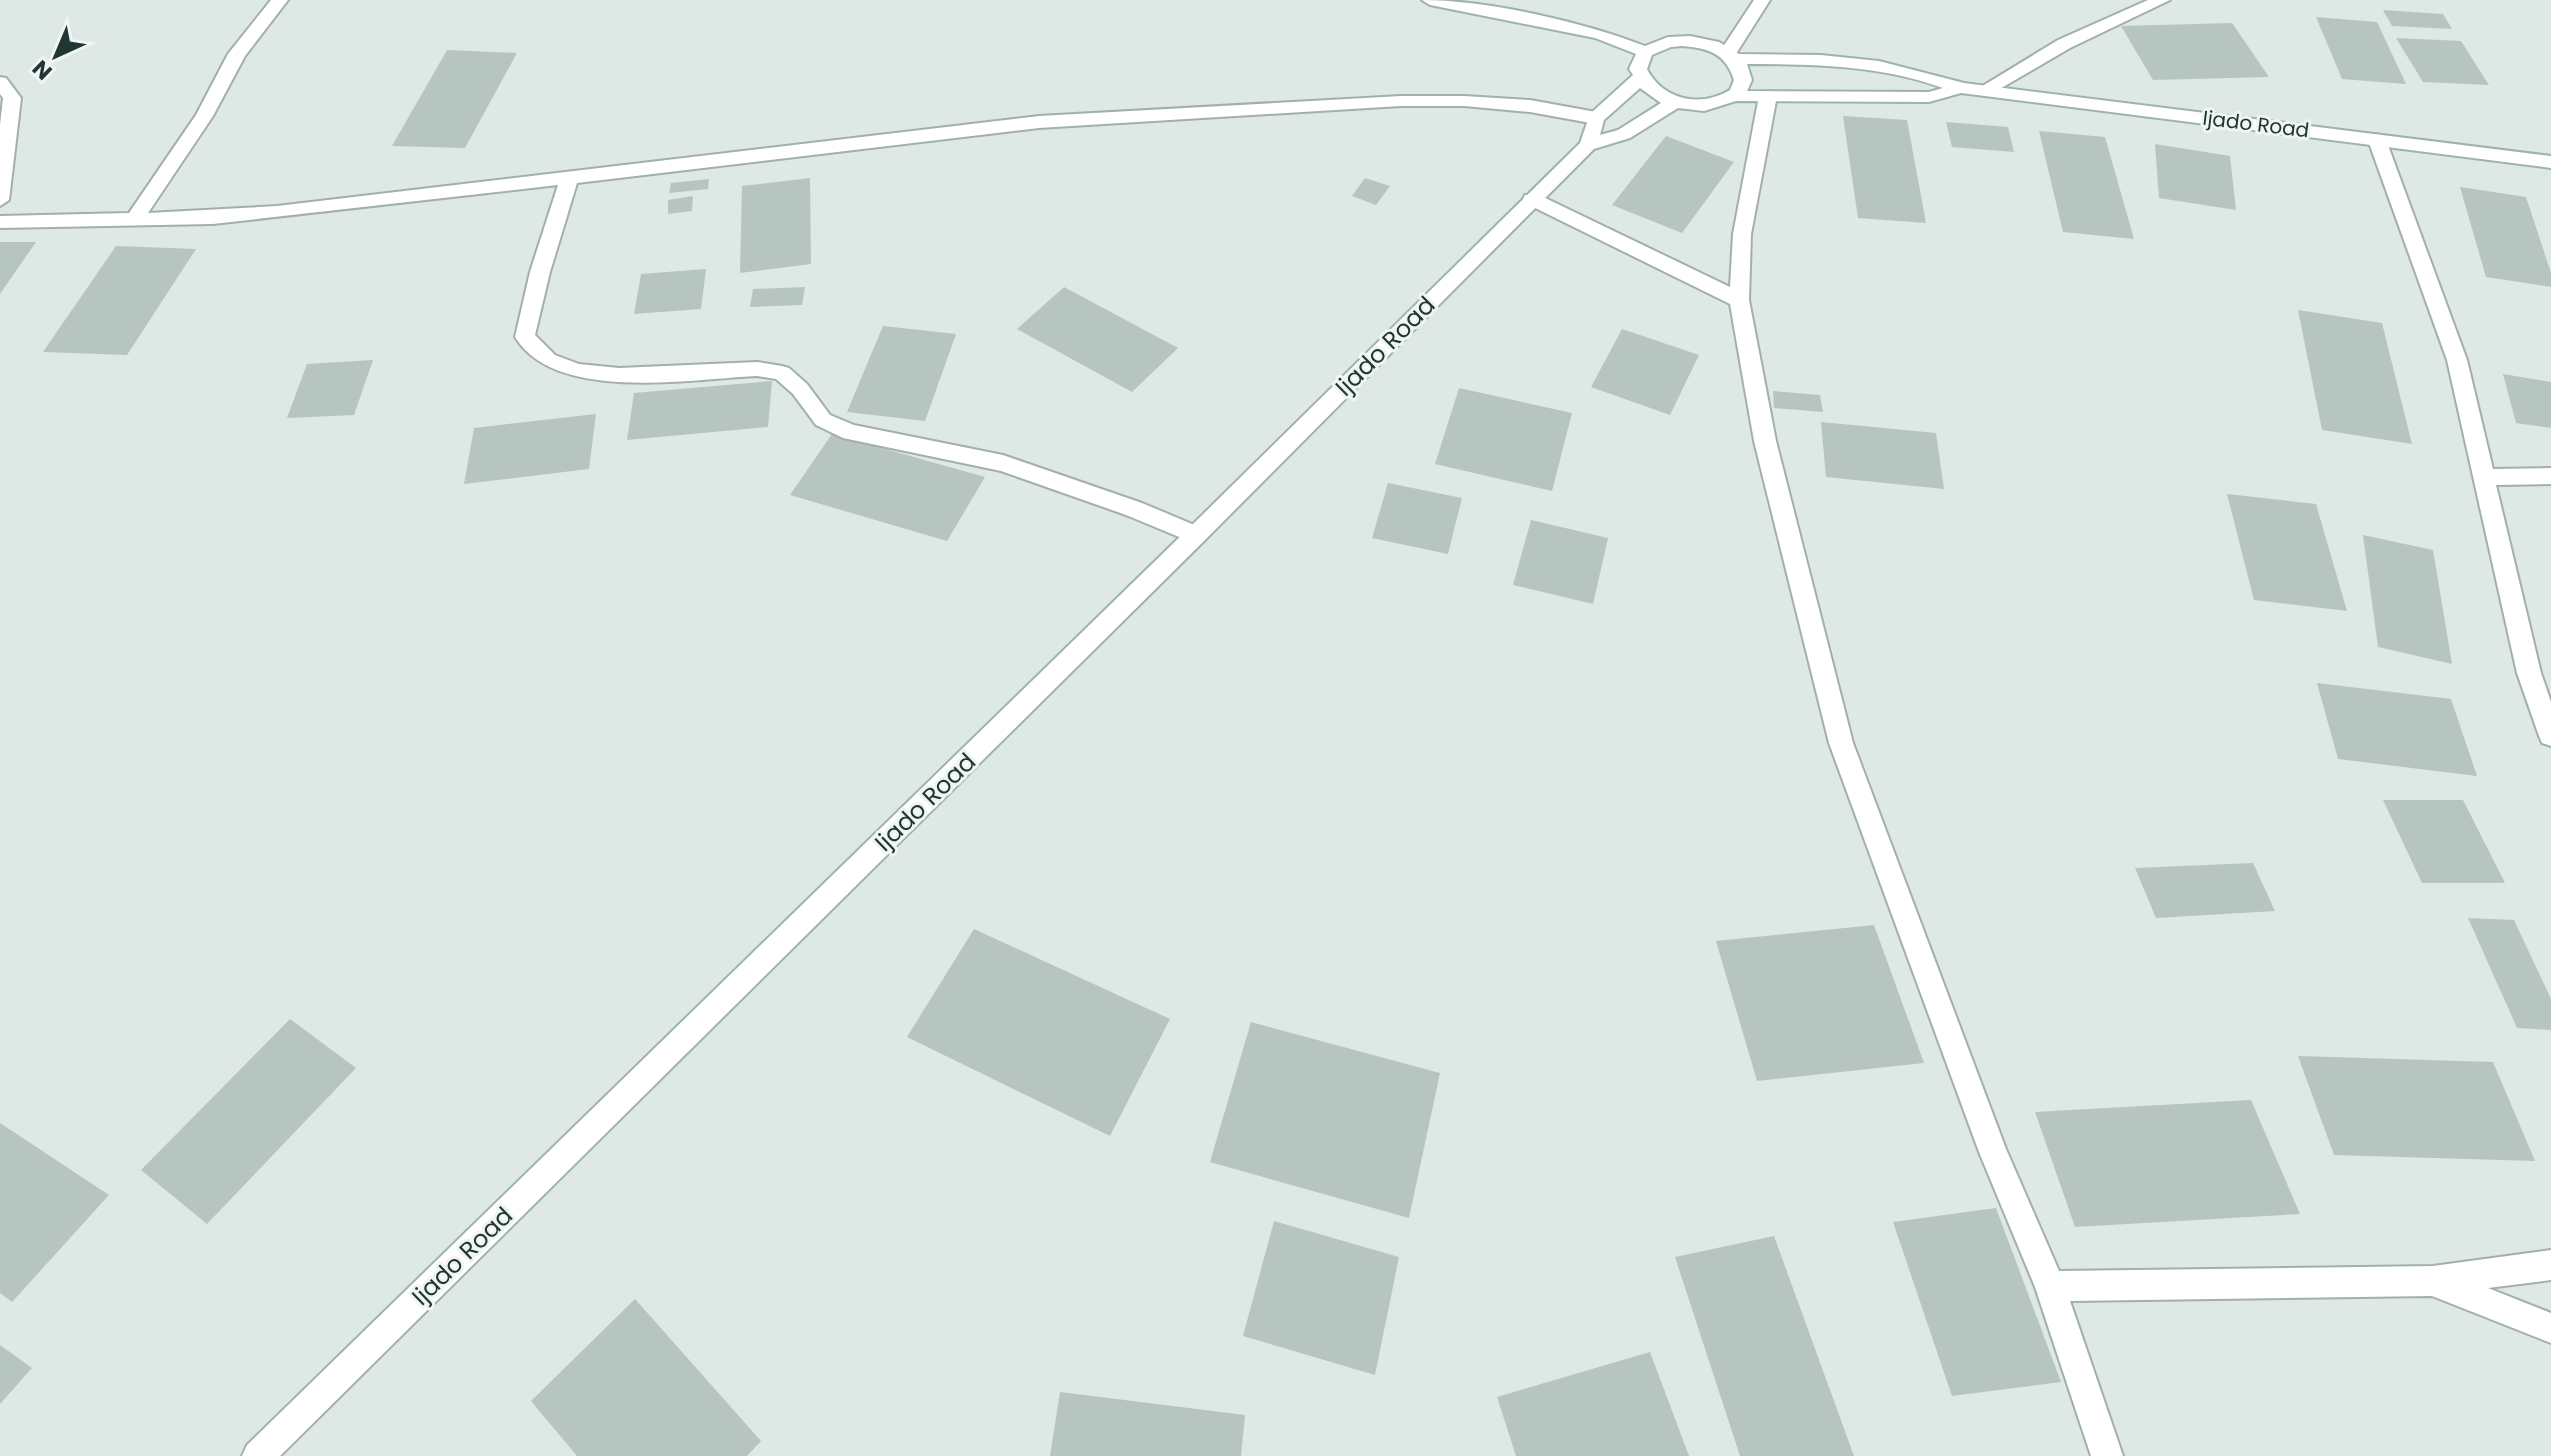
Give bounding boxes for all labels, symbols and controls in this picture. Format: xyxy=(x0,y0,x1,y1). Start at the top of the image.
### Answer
north arrow xyxy=(16,16,96,96)
text: N xyxy=(26,53,59,87)
street label: Ijado Road xyxy=(2201,104,2311,144)
street label: Ijado Road xyxy=(1328,289,1442,403)
street label: Ijado Road xyxy=(867,746,983,858)
street label: Ijado Road xyxy=(404,1200,520,1312)

